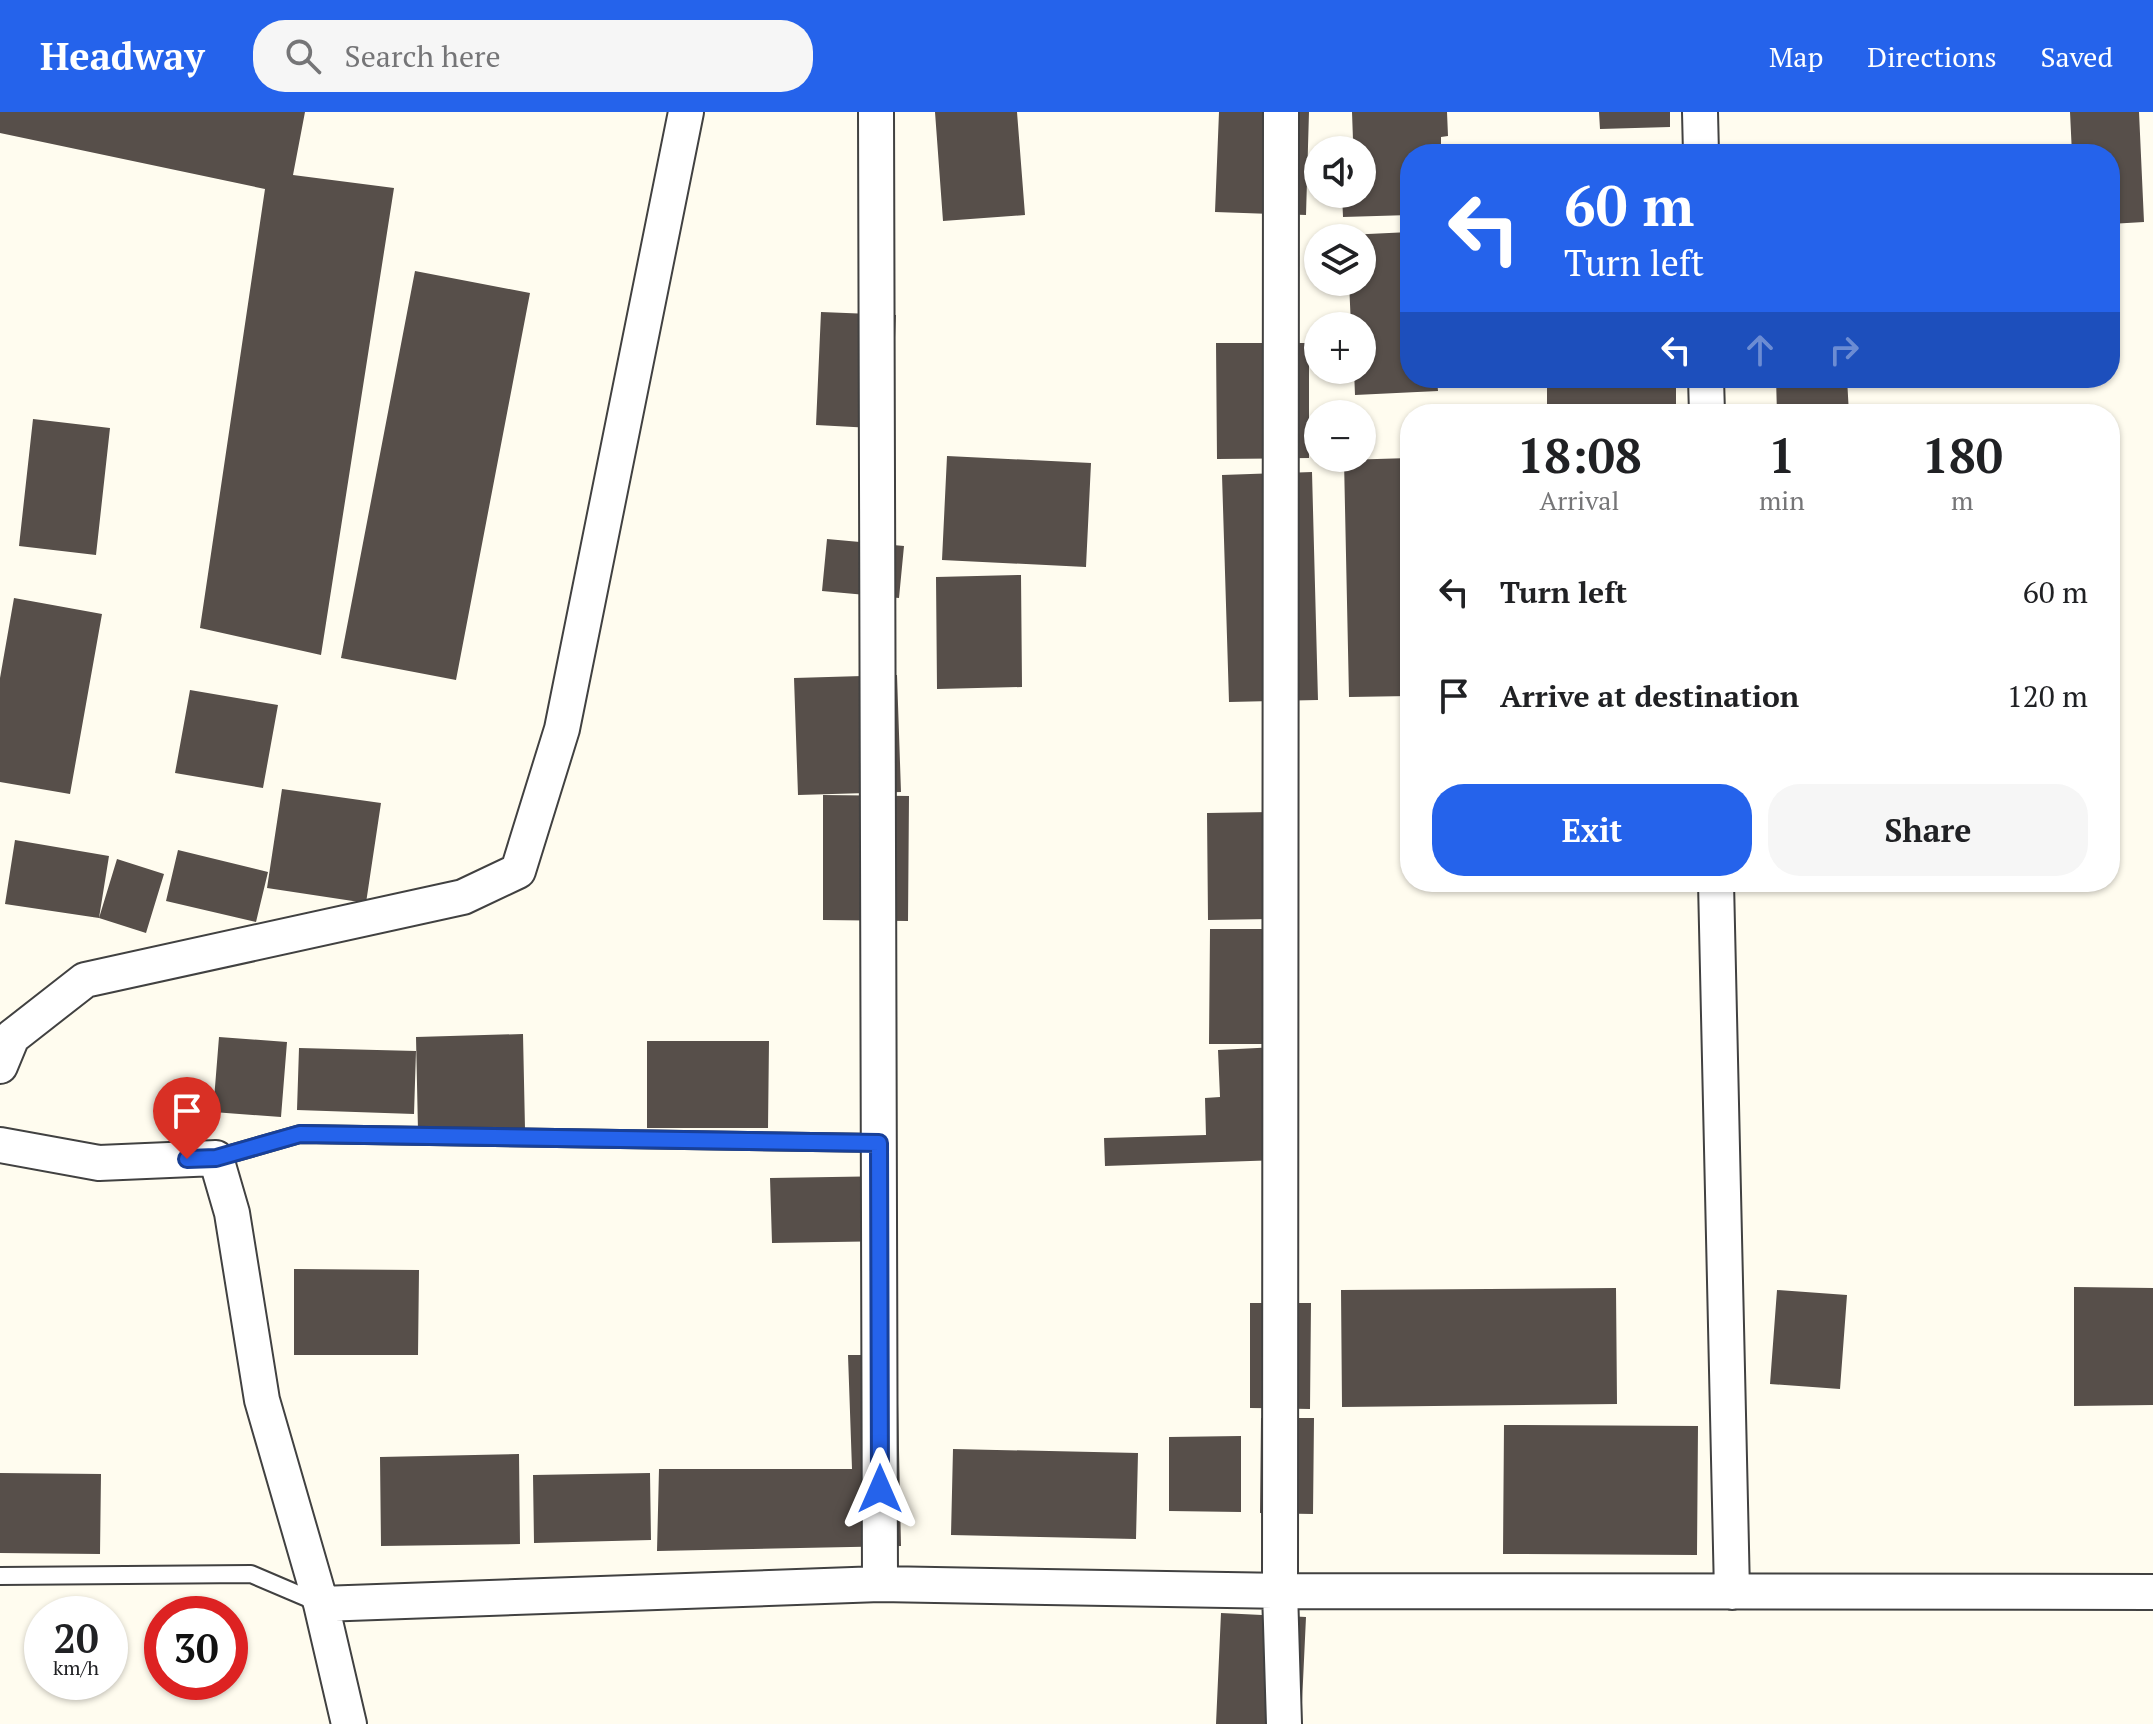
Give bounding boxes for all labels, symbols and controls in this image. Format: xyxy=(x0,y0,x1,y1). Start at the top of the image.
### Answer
search box xyxy=(253,20,813,92)
text: Headway xyxy=(40,31,205,81)
icon: search xyxy=(281,34,325,78)
text: Search here xyxy=(345,36,501,76)
text: Map xyxy=(1769,38,1823,75)
text: Directions xyxy=(1867,38,1997,75)
text: Saved xyxy=(2041,38,2113,75)
map controls xyxy=(1304,136,1376,472)
button: sound xyxy=(1304,136,1376,208)
text: 60 m xyxy=(1564,168,1694,242)
icon: left xyxy=(1432,176,1536,280)
button: layers xyxy=(1304,224,1376,296)
text: Turn left xyxy=(1564,239,1704,286)
button: + xyxy=(1304,312,1376,384)
icon: left xyxy=(1654,328,1698,372)
icon: ahead xyxy=(1738,328,1782,372)
icon: right xyxy=(1822,328,1866,372)
button: − xyxy=(1304,400,1376,472)
text: 18:08 xyxy=(1517,423,1642,487)
text: 1 xyxy=(1768,423,1795,487)
text: 180 xyxy=(1922,423,2003,487)
text: Arrival xyxy=(1540,483,1619,517)
text: min xyxy=(1759,483,1805,517)
text: m xyxy=(1951,483,1974,517)
icon: left xyxy=(1432,570,1476,614)
text: Turn left xyxy=(1500,572,1627,612)
text: 60 m xyxy=(2023,572,2088,612)
icon: arrive xyxy=(1432,674,1476,718)
text: Arrive at destination xyxy=(1500,676,1799,716)
text: 120 m xyxy=(2007,676,2088,716)
button: Exit xyxy=(1432,784,1752,876)
button: Share xyxy=(1768,784,2088,876)
pin xyxy=(153,1077,221,1159)
icon: arrive xyxy=(165,1089,209,1133)
position arrow xyxy=(838,1447,922,1531)
speed limit sign: 30 xyxy=(144,1596,248,1700)
text: 20 xyxy=(53,1611,99,1664)
text: km/h xyxy=(53,1654,99,1681)

